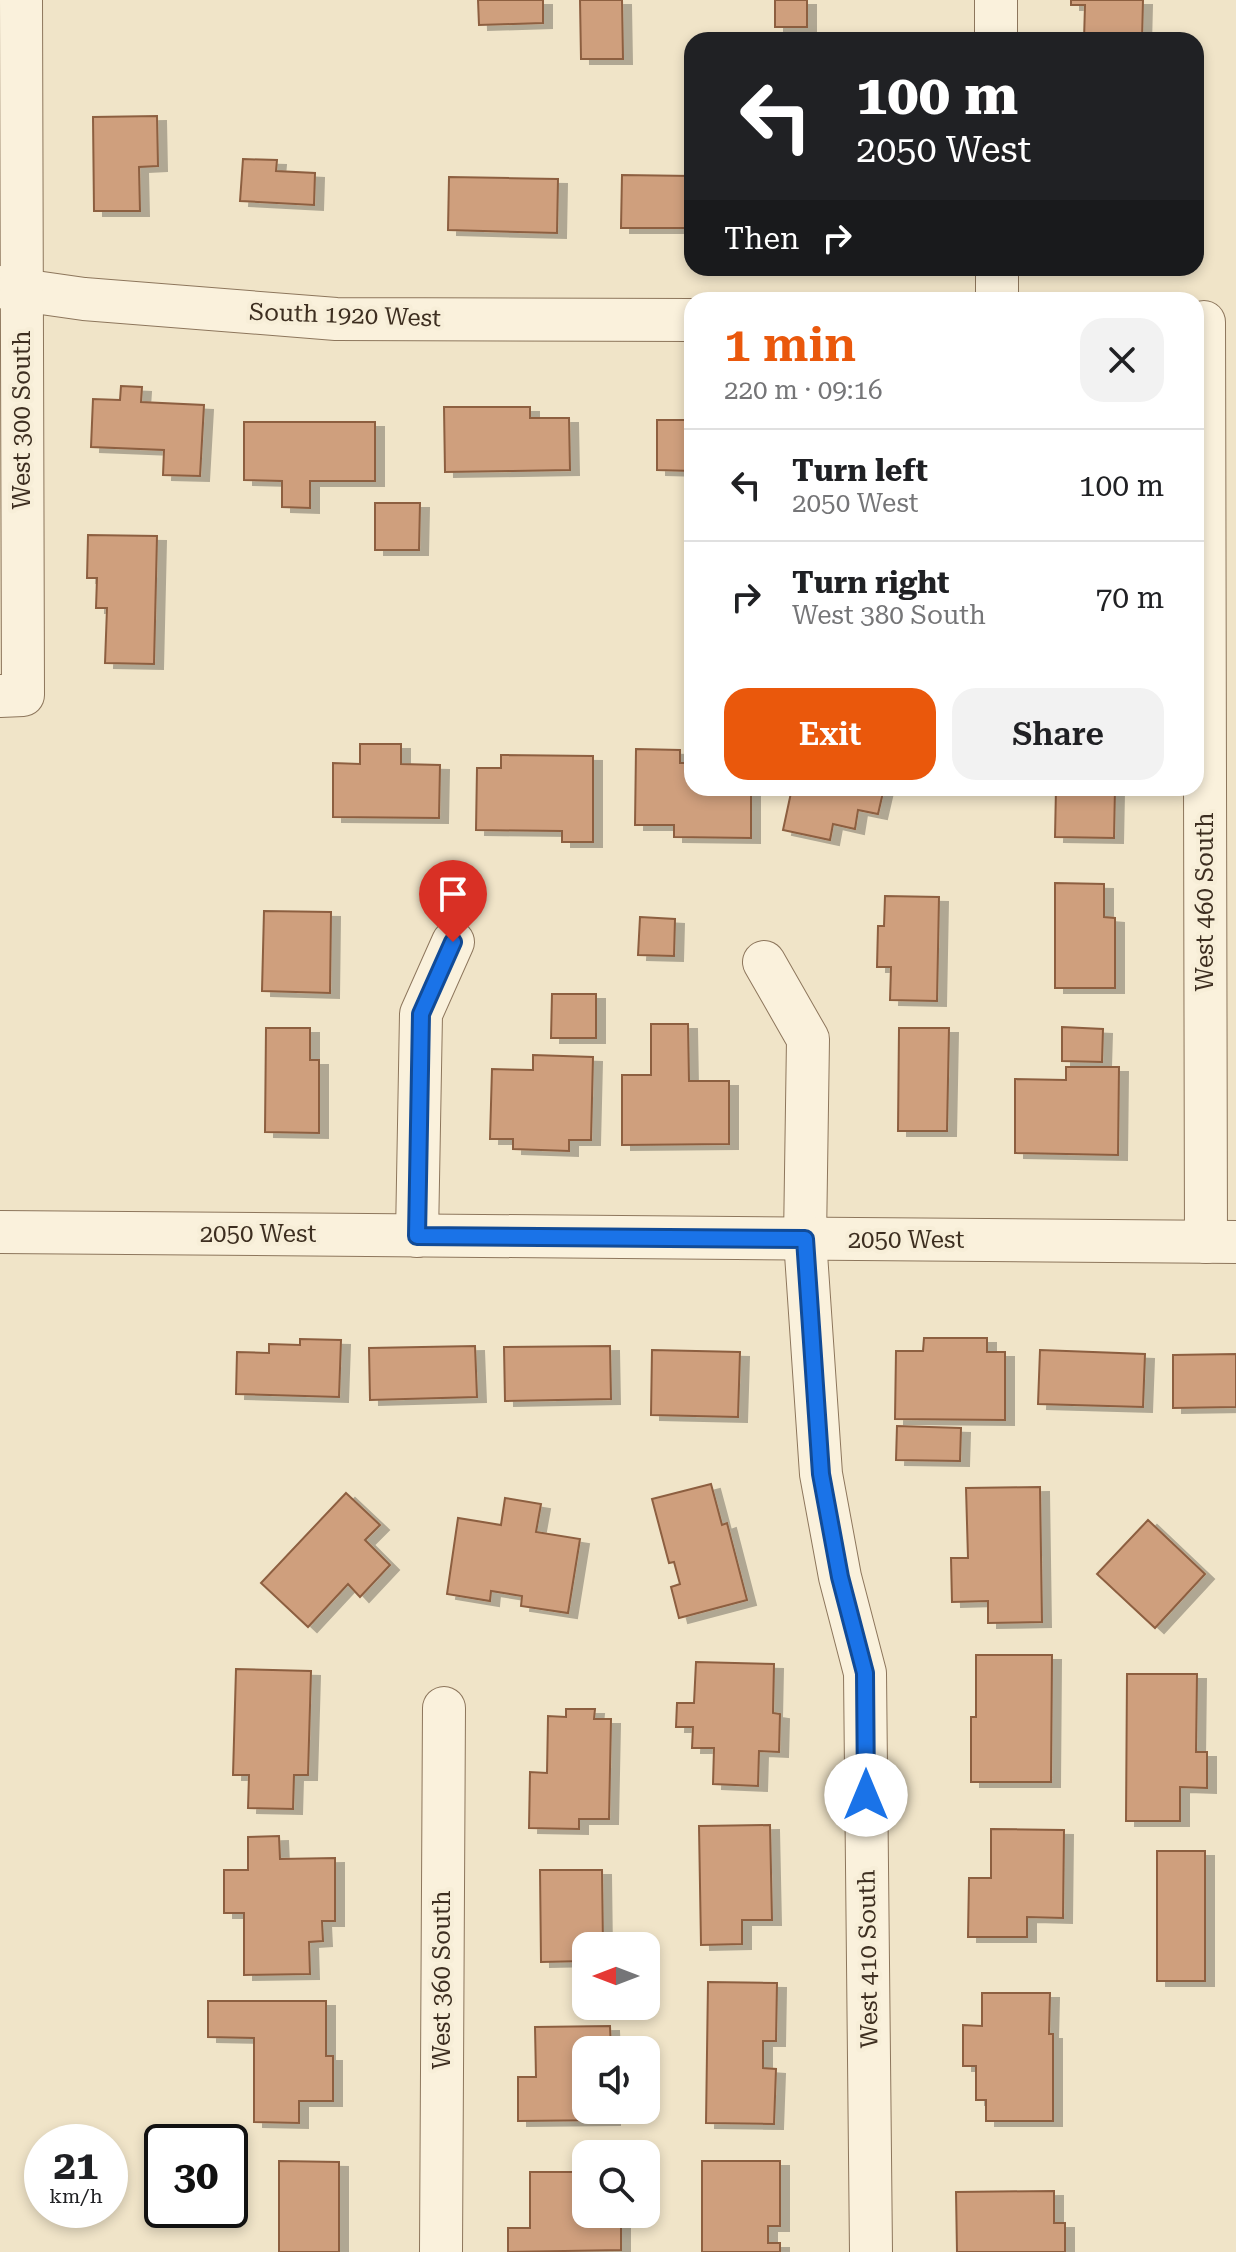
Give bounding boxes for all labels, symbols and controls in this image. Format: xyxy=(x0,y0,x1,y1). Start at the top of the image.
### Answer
text: 100 m xyxy=(856,62,1018,128)
icon: left xyxy=(724,64,828,168)
text: 2050 West xyxy=(856,129,1031,171)
icon: right xyxy=(815,216,859,260)
text: Then xyxy=(724,221,799,256)
street label: South 1920 West xyxy=(248,298,442,332)
text: 1 min xyxy=(724,317,856,373)
button: close xyxy=(1080,318,1164,402)
street label: West 300 South xyxy=(8,331,36,509)
text: 220 m · 09:16 xyxy=(724,375,883,405)
text: Turn left xyxy=(792,453,928,488)
icon: left xyxy=(724,463,768,507)
text: 100 m xyxy=(1079,468,1164,503)
text: 2050 West xyxy=(792,488,918,518)
text: Turn right xyxy=(792,565,949,600)
icon: right xyxy=(724,575,768,619)
text: 70 m xyxy=(1095,580,1164,615)
text: West 380 South xyxy=(792,600,986,630)
button: Exit xyxy=(724,688,936,780)
button: Share xyxy=(952,688,1164,780)
street label: West 460 South xyxy=(1191,813,1219,991)
pin xyxy=(419,860,487,942)
icon: arrive xyxy=(431,872,475,916)
street label: 2050 West xyxy=(200,1220,316,1248)
street label: 2050 West xyxy=(848,1226,964,1254)
position arrow xyxy=(824,1753,908,1837)
street label: West 410 South xyxy=(852,1869,884,2049)
street label: West 360 South xyxy=(428,1891,456,2069)
north arrow xyxy=(572,1932,660,2020)
map controls xyxy=(572,1932,660,2228)
button: sound xyxy=(572,2036,660,2124)
speed limit sign: 30 xyxy=(144,2124,248,2228)
button: search xyxy=(572,2140,660,2228)
text: 21 xyxy=(54,2142,98,2189)
text: km/h xyxy=(49,2184,103,2208)

